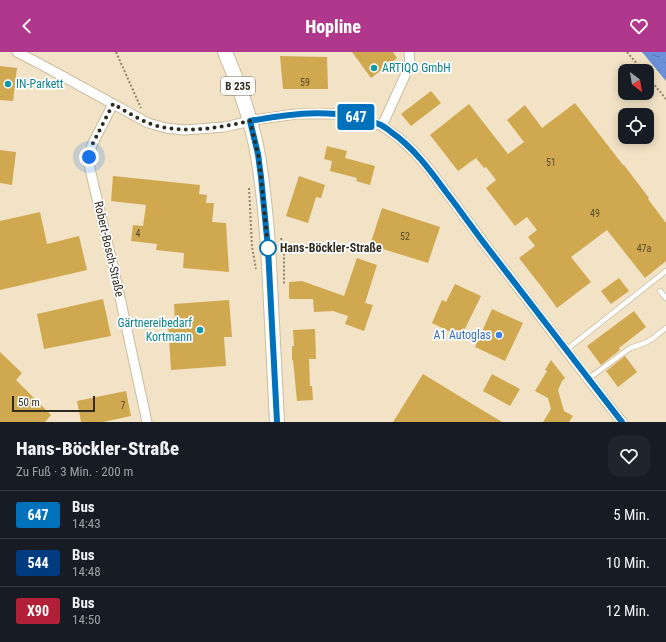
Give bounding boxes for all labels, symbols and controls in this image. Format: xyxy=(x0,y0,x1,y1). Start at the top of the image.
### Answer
icon: back xyxy=(16,15,38,37)
icon: heart xyxy=(628,15,650,37)
text: Hopline xyxy=(305,16,361,37)
place label: ARTIQO GmbH xyxy=(382,61,451,75)
marker: ARTIQO GmbH xyxy=(369,63,379,73)
north arrow xyxy=(618,64,654,100)
map controls xyxy=(618,64,654,144)
place label: IN-Parkett xyxy=(16,77,64,91)
road number: B 235 xyxy=(221,77,255,95)
house number: 59 xyxy=(300,77,310,88)
marker: IN-Parkett xyxy=(3,79,13,89)
line badge: 647 xyxy=(333,104,379,130)
button: locate xyxy=(618,108,654,144)
text: 647 xyxy=(345,109,367,125)
your location xyxy=(79,147,99,167)
house number: 51 xyxy=(546,157,556,168)
street label: Robert-Bosch-Straße xyxy=(91,200,127,298)
house number: 49 xyxy=(590,208,600,219)
house number: 4 xyxy=(136,228,141,239)
house number: 52 xyxy=(400,231,410,242)
marker: Hans-Böckler-Straße xyxy=(259,239,277,257)
place label: Hans-Böckler-Straße xyxy=(280,241,382,255)
house number: 47a xyxy=(637,243,652,254)
place label: Gärtnereibedarf Kortmann xyxy=(118,316,192,344)
marker: Gärtnereibedarf Kortmann xyxy=(195,325,205,335)
place label: A1 Autoglas xyxy=(433,328,491,342)
marker: A1 Autoglas xyxy=(494,330,504,340)
scale bar xyxy=(12,394,95,413)
text: 50 m xyxy=(18,396,40,409)
house number: 7 xyxy=(121,400,126,411)
button: heart xyxy=(608,435,650,477)
text: Hans-Böckler-Straße xyxy=(16,437,179,460)
text: Zu Fuß · 3 Min. · 200 m xyxy=(16,464,133,479)
text: Bus xyxy=(72,498,95,516)
text: 5 Min. xyxy=(613,506,650,524)
text: 647 xyxy=(27,507,49,523)
text: 14:43 xyxy=(72,516,101,531)
text: Bus xyxy=(72,546,95,564)
text: 10 Min. xyxy=(606,554,650,572)
text: 544 xyxy=(27,555,49,571)
text: 14:48 xyxy=(72,564,101,579)
text: Bus xyxy=(72,594,95,612)
text: 12 Min. xyxy=(606,602,650,620)
text: X90 xyxy=(27,603,49,619)
text: 14:50 xyxy=(72,612,101,627)

